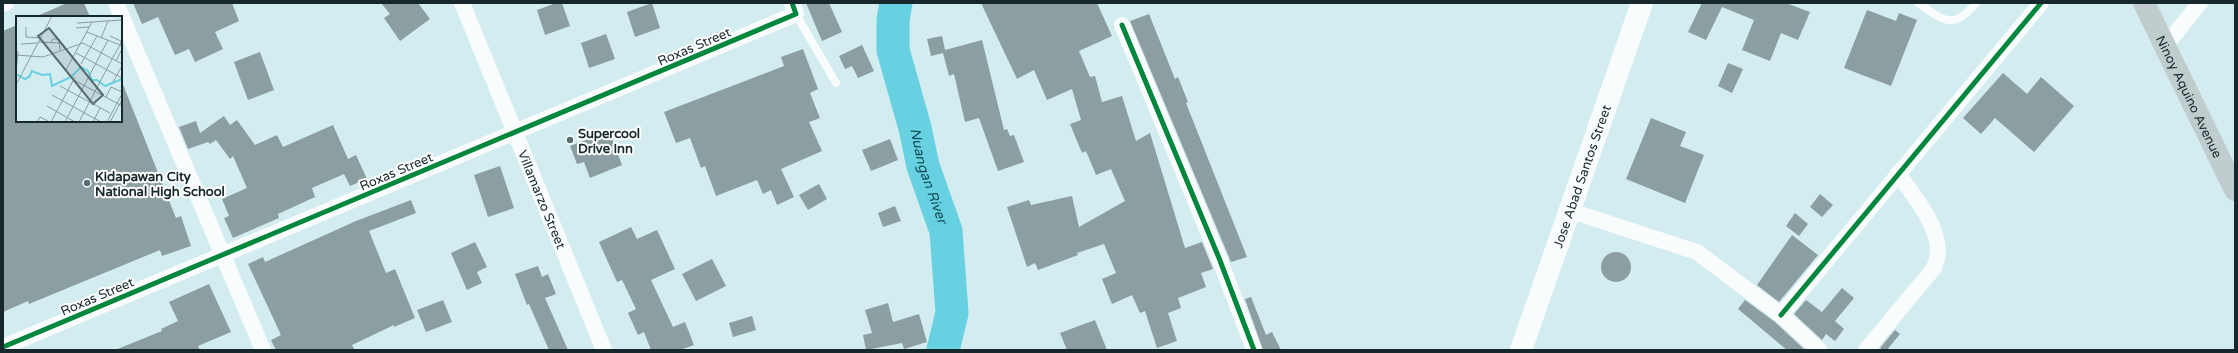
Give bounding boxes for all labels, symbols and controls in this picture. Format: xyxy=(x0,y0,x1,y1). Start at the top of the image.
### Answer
inset map xyxy=(16,16,122,122)
street label: Roxas Street xyxy=(655,24,733,70)
street label: Ninoy Aquino Avenue xyxy=(2152,33,2225,161)
street label: Jose Abad Santos Street xyxy=(1550,103,1615,250)
place label: Supercool Drive Inn xyxy=(578,126,640,157)
water label: Nuangan River xyxy=(906,127,951,227)
marker: Supercool Drive Inn xyxy=(565,135,575,145)
street label: Villamarzo Street xyxy=(514,148,569,251)
street label: Roxas Street xyxy=(357,149,435,195)
place label: Kidapawan City National High School xyxy=(95,169,225,200)
marker: Kidapawan City National High School xyxy=(82,178,92,188)
street label: Roxas Street xyxy=(58,274,136,320)

